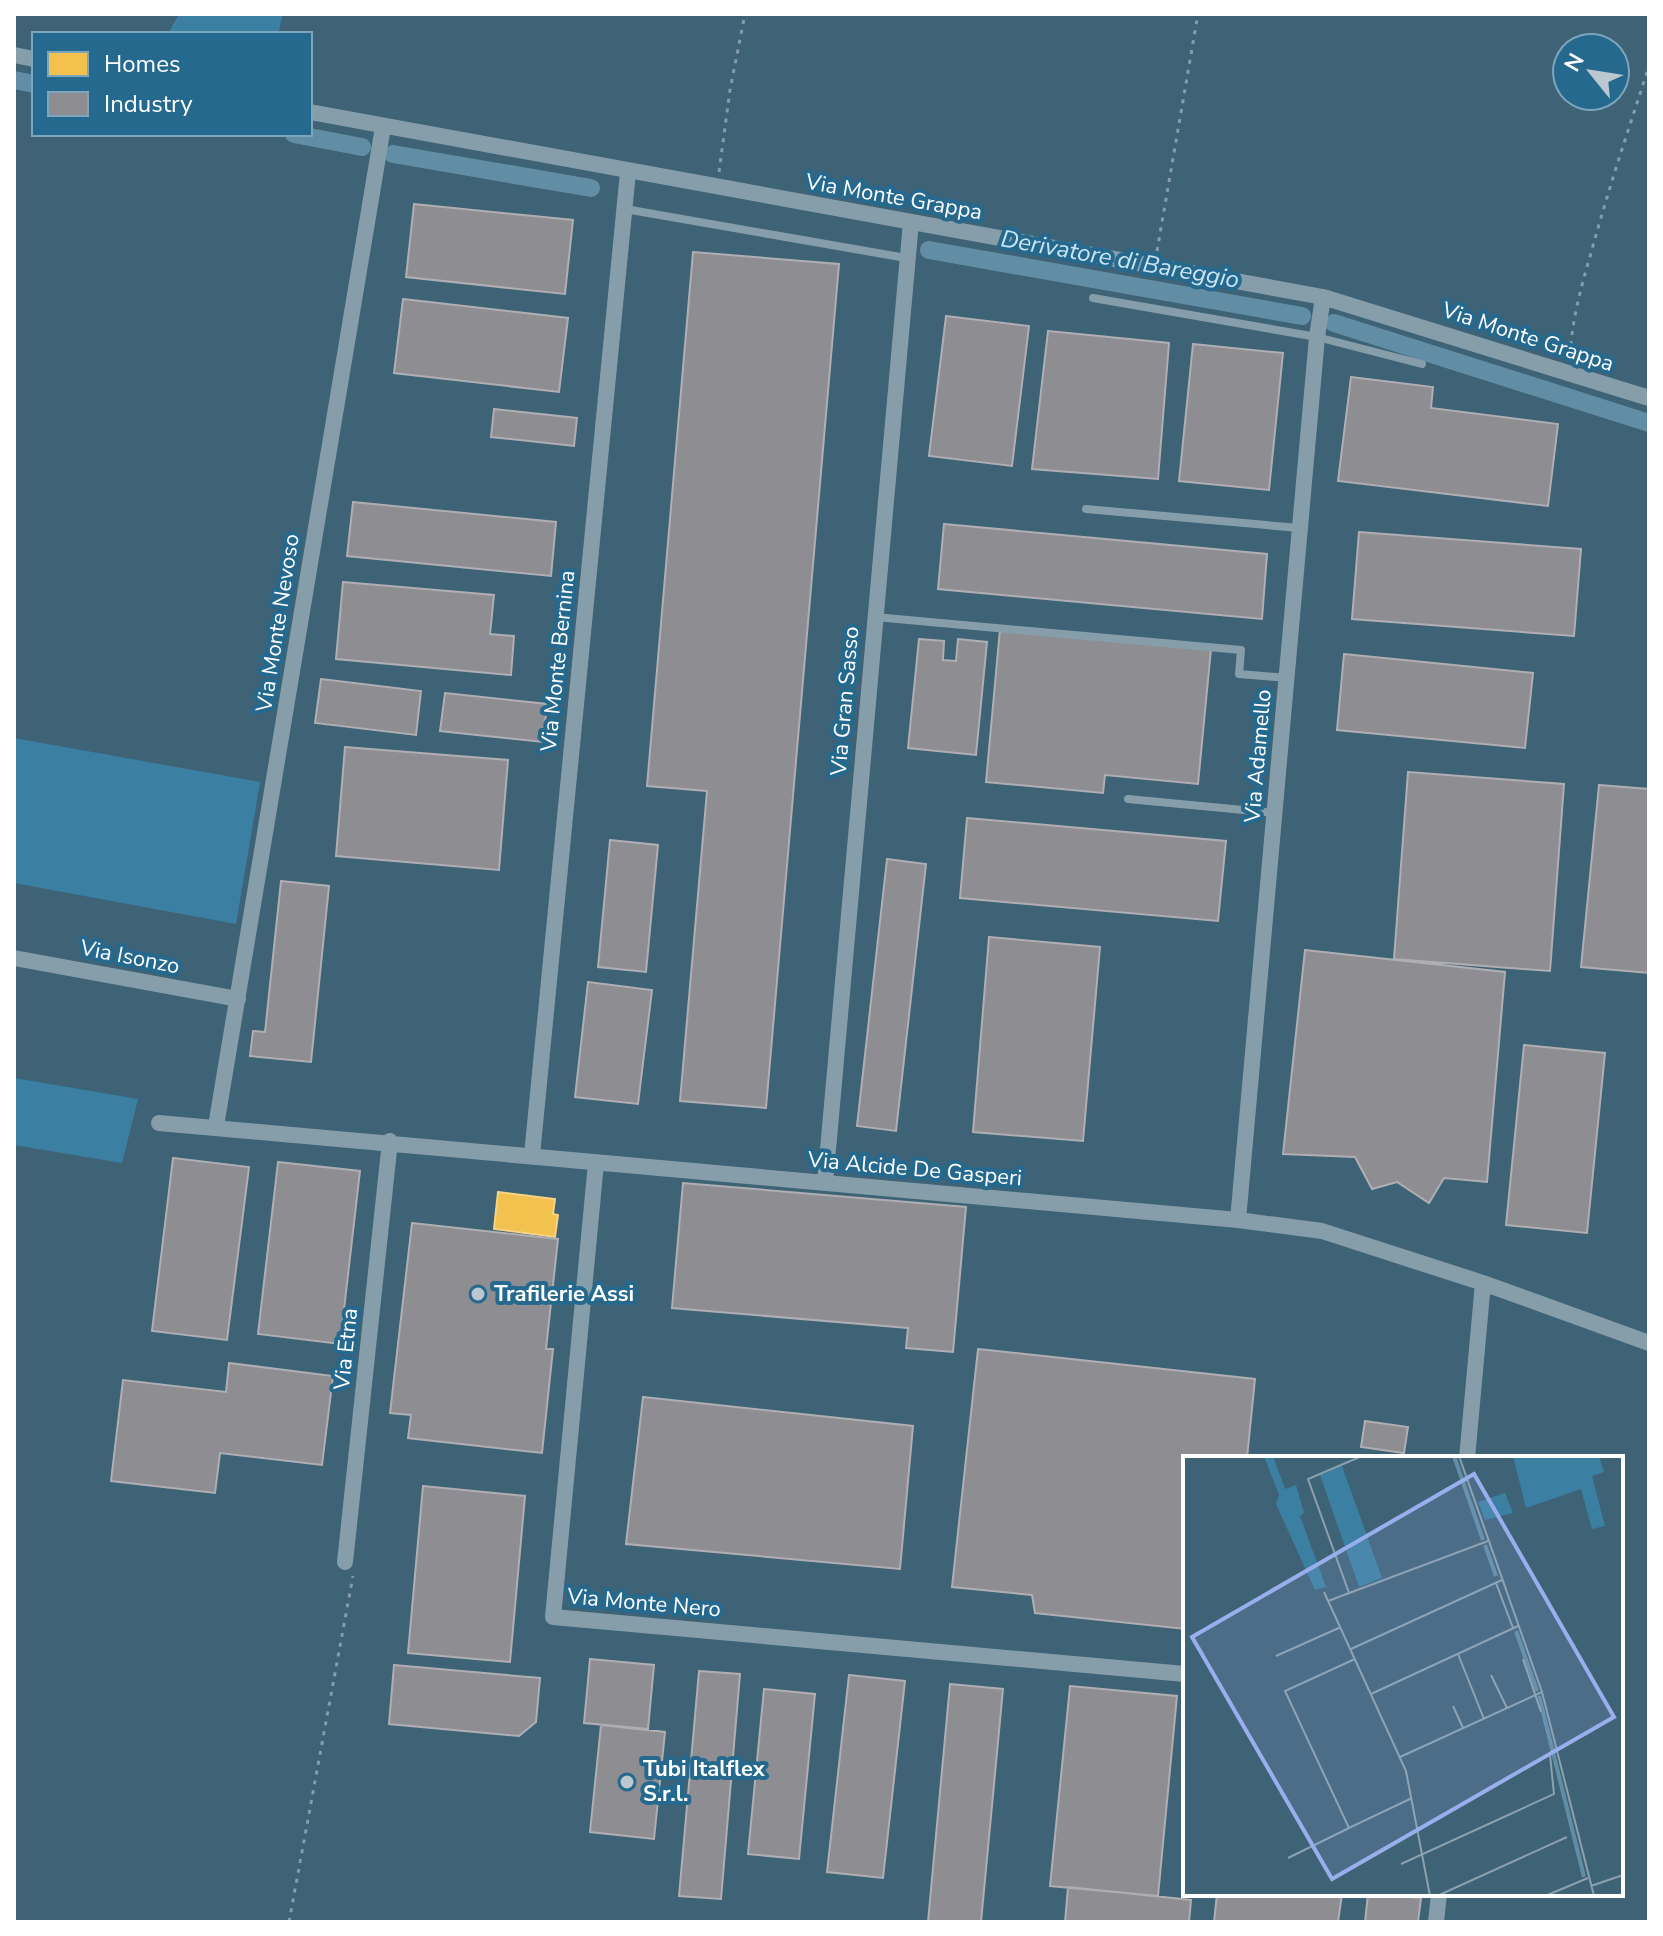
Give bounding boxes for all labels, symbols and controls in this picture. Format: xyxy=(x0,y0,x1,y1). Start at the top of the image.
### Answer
legend xyxy=(32,32,312,136)
north arrow xyxy=(1551,32,1631,112)
text: Homes xyxy=(104,48,180,80)
text: N xyxy=(1557,48,1592,77)
text: Industry xyxy=(104,88,193,120)
street label: Via Monte Grappa xyxy=(802,167,985,227)
water label: Derivatore di Bareggio xyxy=(998,222,1242,296)
street label: Via Monte Grappa xyxy=(1437,295,1618,379)
street label: Via Monte Nevoso xyxy=(249,532,307,715)
street label: Via Monte Bernina xyxy=(533,569,582,754)
street label: Via Gran Sasso xyxy=(823,625,866,778)
street label: Via Adamello xyxy=(1237,688,1279,825)
street label: Via Isonzo xyxy=(77,932,182,981)
street label: Via Alcide De Gasperi xyxy=(806,1145,1023,1193)
place label: Trafilerie Assi xyxy=(494,1279,634,1309)
marker: Trafilerie Assi xyxy=(469,1285,487,1303)
street label: Via Etna xyxy=(327,1307,365,1392)
inset map xyxy=(1183,1456,1623,1896)
street label: Via Monte Nero xyxy=(565,1581,722,1625)
place label: Tubi Italflex S.r.l. xyxy=(643,1754,766,1809)
marker: Tubi Italflex S.r.l. xyxy=(618,1773,636,1791)

